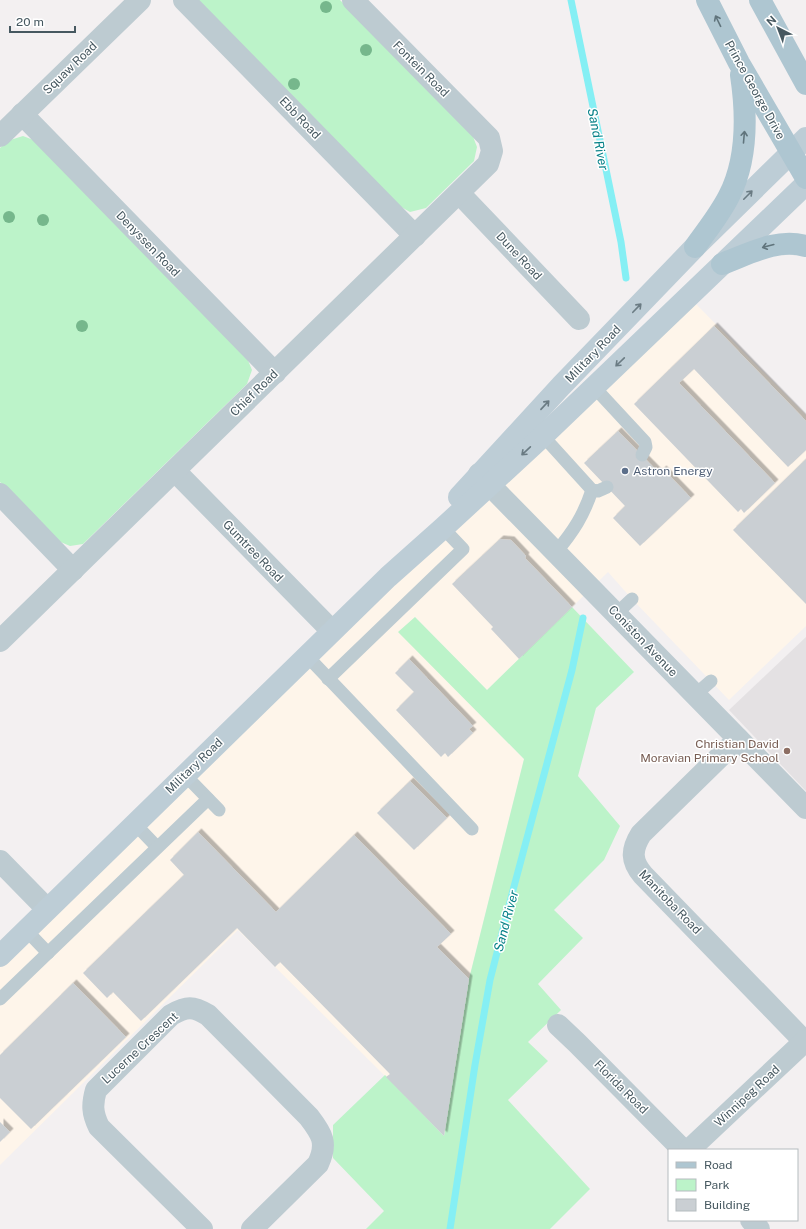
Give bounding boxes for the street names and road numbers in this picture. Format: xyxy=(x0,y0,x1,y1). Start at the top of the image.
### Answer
street label: Fontein Road xyxy=(390,38,452,100)
street label: Prince George Drive xyxy=(722,38,788,142)
street label: Squaw Road xyxy=(40,39,100,97)
street label: Ebb Road xyxy=(277,94,323,142)
street label: Denyssen Road xyxy=(113,208,183,280)
street label: Dune Road xyxy=(493,229,545,283)
street label: Military Road xyxy=(562,322,624,386)
street label: Chief Road xyxy=(227,367,281,419)
street label: Gumtree Road xyxy=(220,517,286,585)
street label: Coniston Avenue xyxy=(606,603,681,680)
street label: Military Road xyxy=(162,735,226,797)
street label: Manitoba Road xyxy=(636,867,704,937)
street label: Lucerne Crescent xyxy=(99,1009,181,1087)
street label: Florida Road xyxy=(591,1057,651,1117)
street label: Winnipeg Road xyxy=(711,1062,783,1130)

